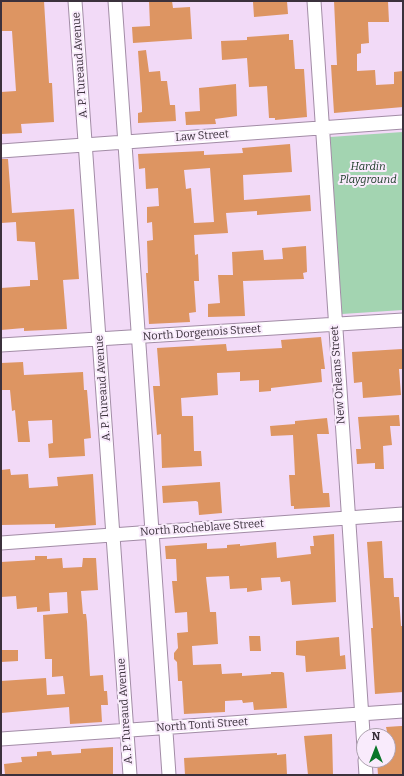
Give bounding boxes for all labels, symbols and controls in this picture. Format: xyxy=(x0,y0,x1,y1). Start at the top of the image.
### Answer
street label: A. P. Tureaud Avenue xyxy=(70,12,90,118)
street label: Law Street xyxy=(175,128,229,144)
park label: Hardin Playground xyxy=(339,160,397,186)
street label: North Dorgenois Street xyxy=(142,322,262,344)
street label: New Orleans Street xyxy=(328,325,348,425)
street label: A. P. Tureaud Avenue xyxy=(93,335,113,441)
street label: North Rocheblave Street xyxy=(140,517,264,539)
street label: A. P. Tureaud Avenue xyxy=(115,658,135,764)
street label: North Tonti Street xyxy=(155,715,249,735)
north arrow xyxy=(356,728,396,768)
text: N xyxy=(372,730,380,743)

